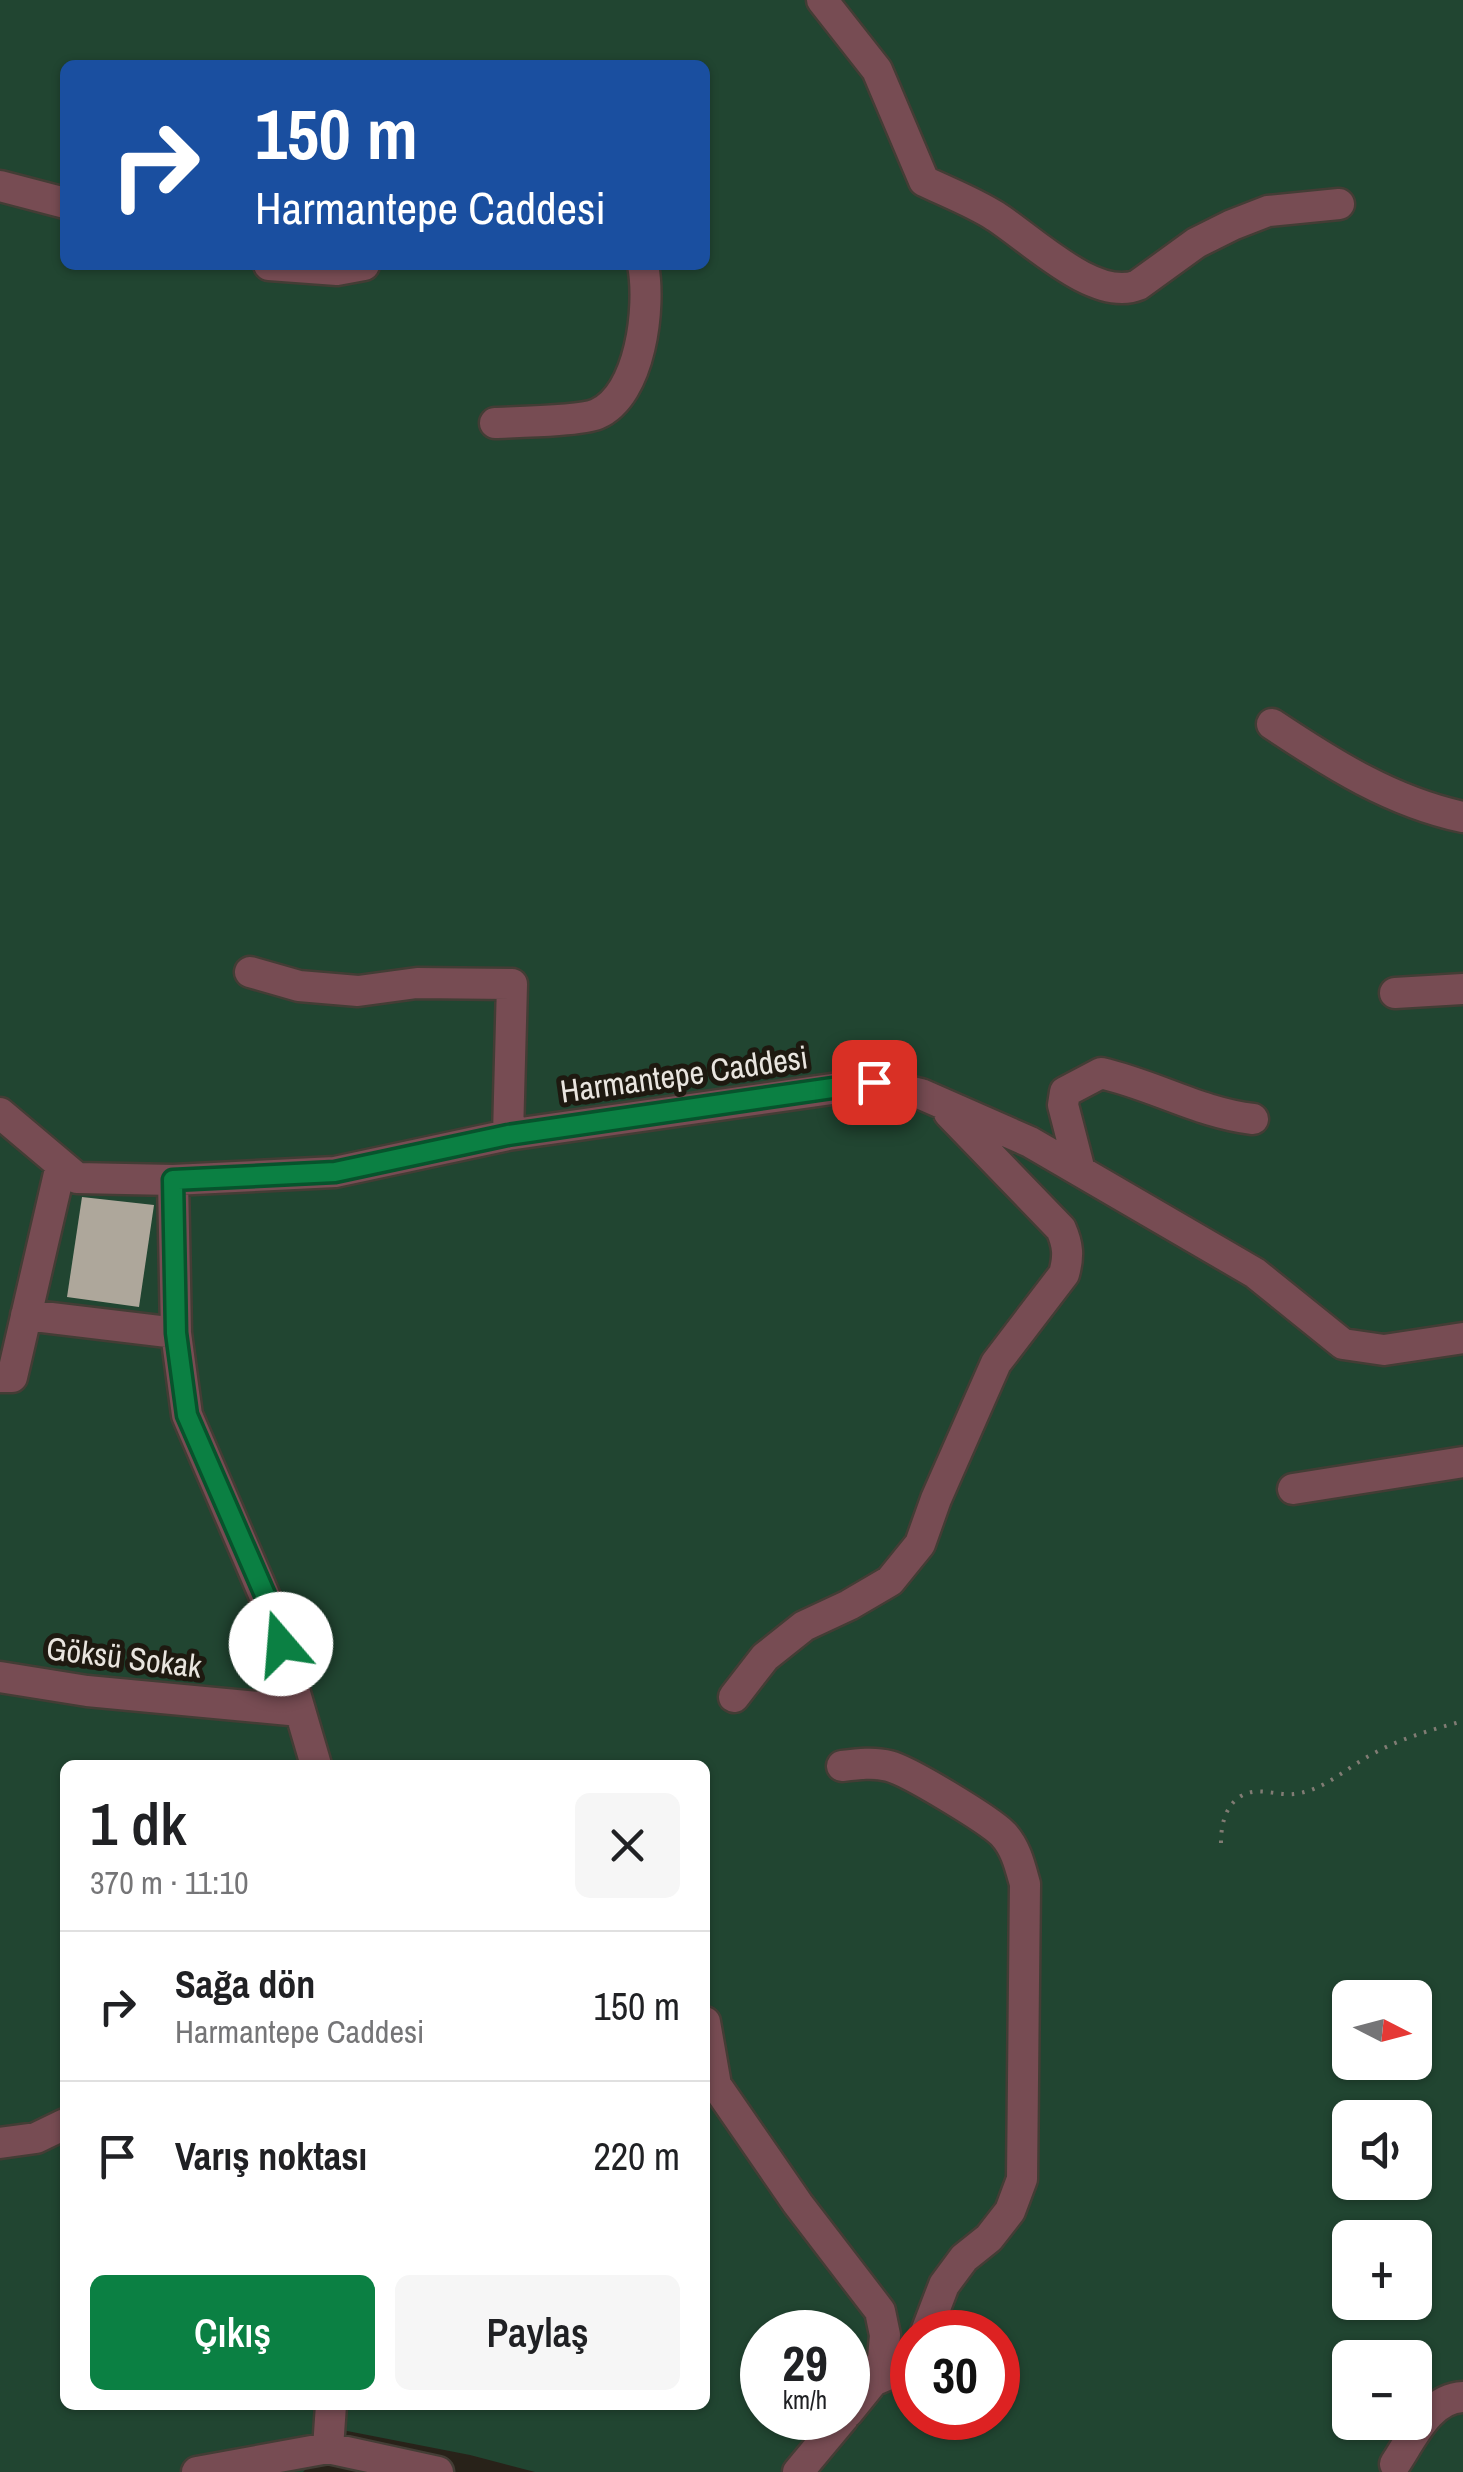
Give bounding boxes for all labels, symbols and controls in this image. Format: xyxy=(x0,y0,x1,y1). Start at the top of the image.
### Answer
text: 150 m xyxy=(255,87,418,181)
icon: right xyxy=(90,100,220,230)
text: Harmantepe Caddesi xyxy=(255,177,606,238)
street label: Harmantepe Caddesi xyxy=(558,1035,810,1113)
pin xyxy=(832,1040,917,1125)
icon: arrive xyxy=(847,1055,902,1110)
position arrow xyxy=(229,1592,333,1696)
street label: Göksü Sokak xyxy=(44,1626,205,1688)
text: 1 dk xyxy=(90,1783,187,1864)
button: close xyxy=(575,1793,680,1898)
text: 370 m · 11:10 xyxy=(90,1861,249,1904)
text: Sağa dön xyxy=(175,1959,315,2010)
icon: right xyxy=(90,1979,145,2034)
north arrow xyxy=(1332,1980,1432,2080)
map controls xyxy=(1332,1980,1432,2440)
text: 150 m xyxy=(593,1981,680,2032)
text: Harmantepe Caddesi xyxy=(175,2010,424,2053)
button: sound xyxy=(1332,2100,1432,2200)
icon: arrive xyxy=(90,2129,145,2184)
text: Varış noktası xyxy=(175,2131,367,2182)
text: 220 m xyxy=(593,2131,680,2182)
button: + xyxy=(1332,2220,1432,2320)
button: Çıkış xyxy=(90,2275,375,2390)
button: Paylaş xyxy=(395,2275,680,2390)
speed limit sign: 30 xyxy=(890,2310,1020,2440)
text: 29 xyxy=(782,2329,828,2397)
button: − xyxy=(1332,2340,1432,2440)
text: km/h xyxy=(783,2383,827,2417)

